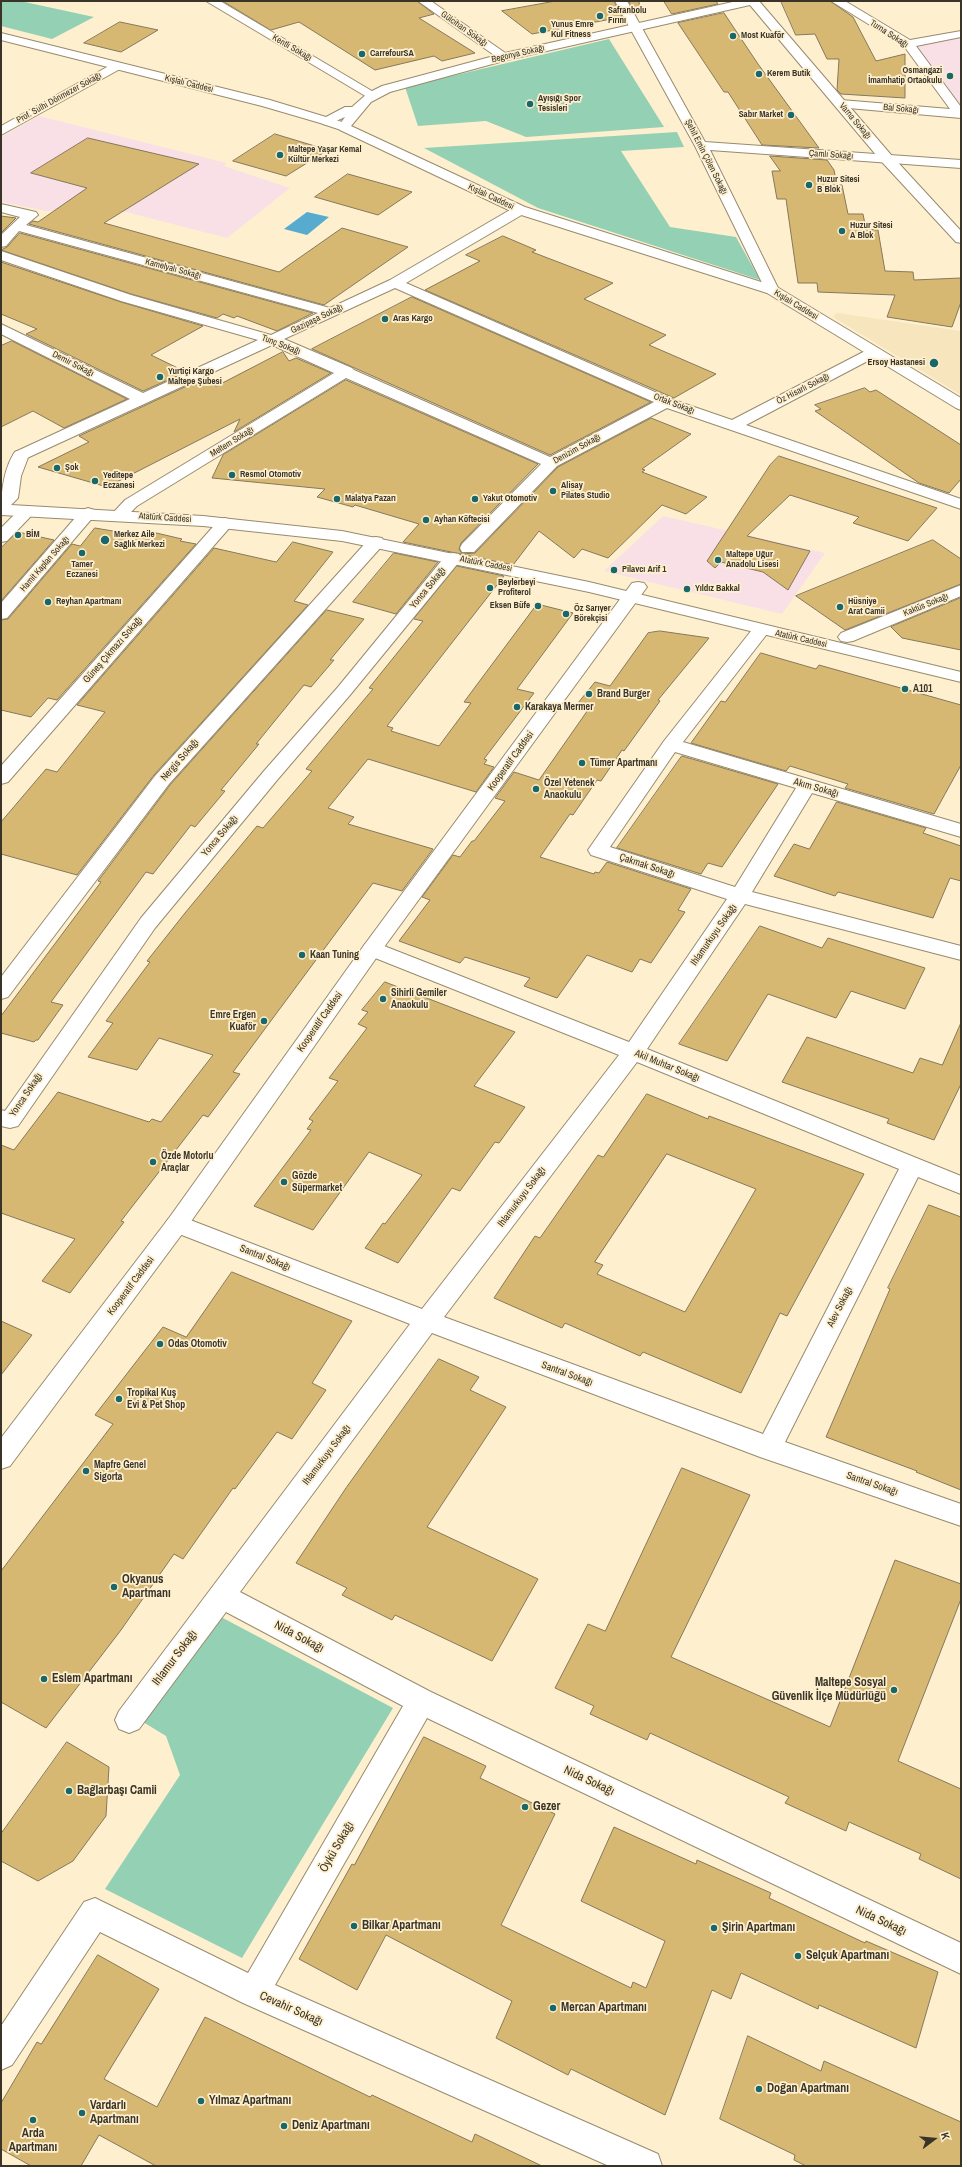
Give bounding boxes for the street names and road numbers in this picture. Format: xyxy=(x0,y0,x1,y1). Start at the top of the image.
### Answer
street label: Gülcihan Sokağı xyxy=(439,9,489,49)
street label: Turna Sokağı xyxy=(868,18,910,50)
street label: Kentli Sokağı xyxy=(270,32,314,64)
street label: Begonya Sokağı xyxy=(490,43,546,65)
street label: Prof. Sulhi Dönmezer Sokağı xyxy=(15,70,103,126)
street label: Kışlalı Caddesi xyxy=(164,73,214,95)
street label: Varna Sokağı xyxy=(837,101,873,141)
street label: Bal Sokağı xyxy=(883,102,919,116)
street label: Şehit Emin Çölen Sokağı xyxy=(682,118,730,196)
street label: Çamlı Sokağı xyxy=(809,148,853,162)
street label: Kışlalı Caddesi xyxy=(466,182,516,212)
street label: Kamelyalı Sokağı xyxy=(144,256,202,282)
street label: Kışlalı Caddesi xyxy=(772,288,820,322)
street label: Gazipaşa Sokağı xyxy=(289,302,345,336)
street label: Tunç Sokağı xyxy=(260,333,302,357)
street label: Demir Sokağı xyxy=(50,349,96,379)
street label: Öz Hisarlı Sokağı xyxy=(775,371,831,407)
street label: Ortak Sokağı xyxy=(652,391,696,417)
street label: Meltem Sokağı xyxy=(208,424,256,460)
street label: Denizim Sokağı xyxy=(551,432,603,466)
street label: Atatürk Caddesi xyxy=(138,511,192,525)
street label: Hamit Kaplan Sokağı xyxy=(18,534,72,594)
street label: Atatürk Caddesi xyxy=(459,554,513,574)
street label: Yonca Sokağı xyxy=(407,565,449,611)
street label: Kaktüs Sokağı xyxy=(902,591,950,619)
street label: Güneş Çıkmazı Sokağı xyxy=(81,614,145,686)
street label: Atatürk Caddesi xyxy=(774,628,828,650)
street label: Kooperatif Caddesi xyxy=(485,729,537,793)
street label: Nergis Sokağı xyxy=(158,736,202,784)
street label: Akım Sokağı xyxy=(792,776,840,800)
street label: Yonca Sokağı xyxy=(199,813,241,859)
street label: Çakmak Sokağı xyxy=(618,851,676,881)
street label: Ihlamurkuyu Sokağı xyxy=(688,902,740,968)
street label: Kooperatif Caddesi xyxy=(295,990,345,1054)
street label: Akil Muhtar Sokağı xyxy=(633,1047,701,1085)
street label: Yonca Sokağı xyxy=(7,1071,45,1119)
street label: Ihlamurkuyu Sokağı xyxy=(495,1164,549,1230)
street label: Santral Sokağı xyxy=(238,1242,292,1274)
street label: Kooperatif Caddesi xyxy=(105,1254,157,1318)
street label: Alev Sokağı xyxy=(825,1285,855,1329)
street label: Santral Sokağı xyxy=(540,1359,594,1389)
street label: Ihlamurkuyu Sokağı xyxy=(300,1422,354,1488)
street label: Santral Sokağı xyxy=(845,1470,899,1498)
street label: Nida Sokağı xyxy=(272,1618,326,1656)
street label: Ihlamur Sokağı xyxy=(149,1627,201,1689)
street label: Nida Sokağı xyxy=(561,1763,617,1799)
street label: Öykü Sokağı xyxy=(317,1819,357,1875)
street label: Nida Sokağı xyxy=(853,1903,909,1939)
street label: Cevahir Sokağı xyxy=(257,1989,325,2029)

